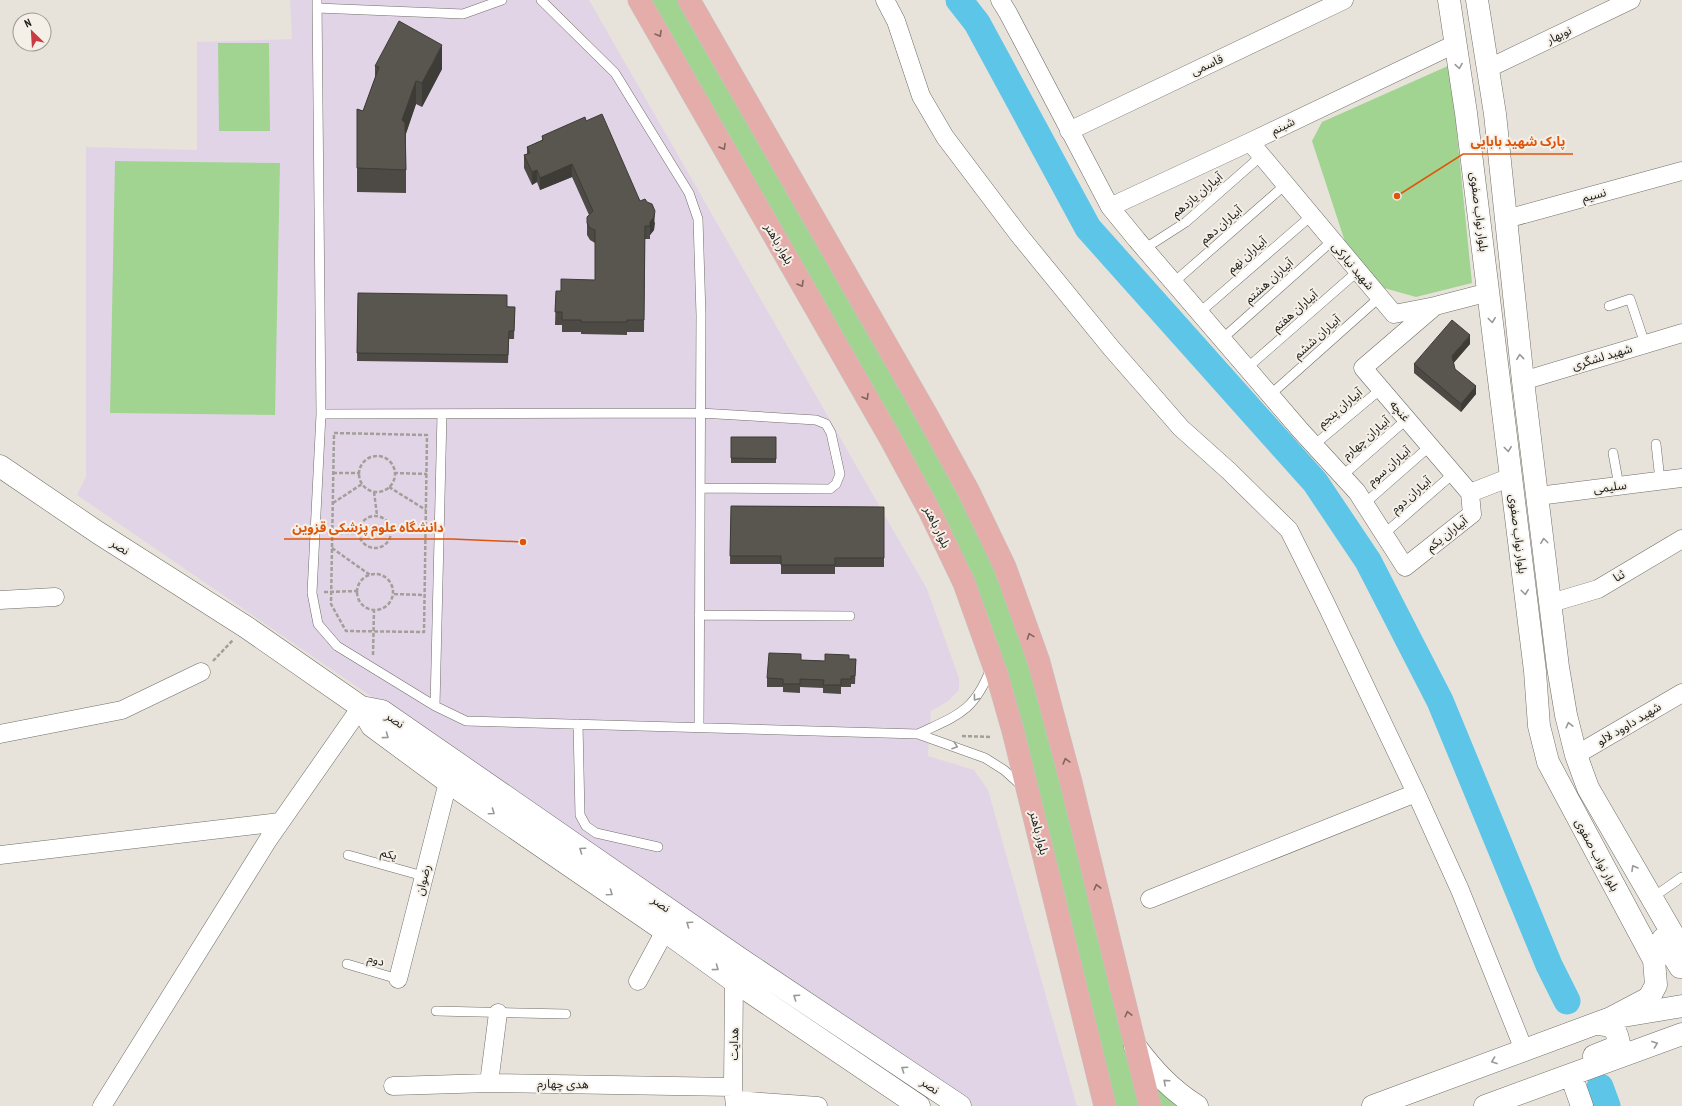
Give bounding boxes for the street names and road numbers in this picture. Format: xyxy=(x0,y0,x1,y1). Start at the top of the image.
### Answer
street label: نوبهار xyxy=(1543,22,1574,47)
street label: قاسمی xyxy=(1188,51,1225,79)
street label: شبنم xyxy=(1269,113,1298,139)
street label: آبیاران یازدهم xyxy=(1168,169,1227,222)
street label: بلوار نواب صفوی xyxy=(1467,171,1492,253)
street label: نسیم xyxy=(1580,184,1608,207)
street label: آبیاران دهم xyxy=(1196,202,1247,249)
street label: بلوار باهنر xyxy=(761,220,797,267)
street label: آبیاران نهم xyxy=(1224,233,1271,277)
street label: شهید نیارکی xyxy=(1329,239,1378,293)
street label: آبیاران هشتم xyxy=(1241,255,1298,308)
street label: آبیاران هفتم xyxy=(1269,286,1322,336)
street label: آبیاران ششم xyxy=(1290,311,1345,363)
street label: شهید لشگری xyxy=(1570,340,1634,373)
street label: آبیاران پنجم xyxy=(1314,384,1367,432)
street label: غنچه xyxy=(1386,397,1414,425)
street label: آبیاران چهارم xyxy=(1339,413,1394,464)
street label: آبیاران سوم xyxy=(1364,442,1415,490)
street label: آبیاران دوم xyxy=(1387,473,1436,518)
street label: سلیمی xyxy=(1593,477,1627,496)
street label: بلوار نواب صفوی xyxy=(1506,493,1531,575)
street label: بلوار باهنر xyxy=(920,502,954,550)
street label: آبیاران یکم xyxy=(1423,513,1472,556)
street label: نصر xyxy=(107,535,132,558)
street label: ثنا xyxy=(1610,566,1628,585)
street label: شهید داوود لالو xyxy=(1594,699,1664,749)
street label: نصر xyxy=(382,707,408,731)
street label: بلوار باهنر xyxy=(1027,808,1052,856)
street label: بلوار نواب صفوی xyxy=(1572,816,1623,894)
street label: یکم xyxy=(379,844,399,865)
street label: رضوان xyxy=(411,863,434,897)
street label: نصر xyxy=(648,891,674,915)
street label: دوم xyxy=(365,950,387,971)
street label: هدایت xyxy=(726,1027,741,1061)
street label: نصر xyxy=(917,1073,943,1097)
street label: هدی چهارم xyxy=(537,1076,589,1093)

